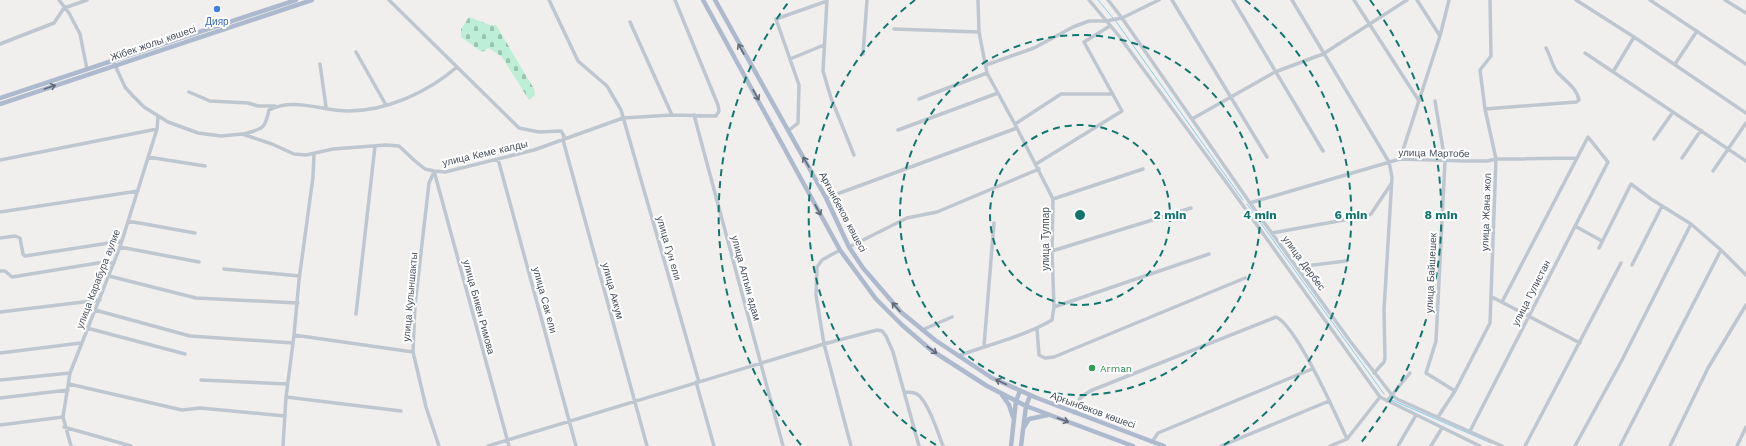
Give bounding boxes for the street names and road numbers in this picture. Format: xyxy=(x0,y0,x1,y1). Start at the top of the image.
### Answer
street label: Жібек жолы көшесі xyxy=(109,23,197,63)
street label: улица Кеме калды xyxy=(441,138,529,168)
street label: улица Мартобе xyxy=(1398,147,1470,159)
street label: Арғынбеков көшесі xyxy=(817,170,869,254)
street label: улица Жана жол xyxy=(1479,173,1493,251)
street label: улица Тулпар xyxy=(1040,207,1051,271)
street label: улица Гун ели xyxy=(655,215,683,281)
street label: улица Карабура аулие xyxy=(74,227,122,330)
street label: улица Байшешек xyxy=(1423,232,1439,313)
street label: улица Дербес xyxy=(1280,233,1328,293)
street label: улица Алтын адам xyxy=(729,234,763,322)
street label: улица Кулыншакты xyxy=(401,252,419,342)
street label: улица Бикен Римова xyxy=(461,258,497,356)
street label: улица Гулистан xyxy=(1510,258,1552,328)
street label: улица Аккум xyxy=(600,261,626,321)
street label: улица Сак ели xyxy=(531,266,559,334)
street label: Арғынбеков көшесі xyxy=(1049,390,1137,430)

